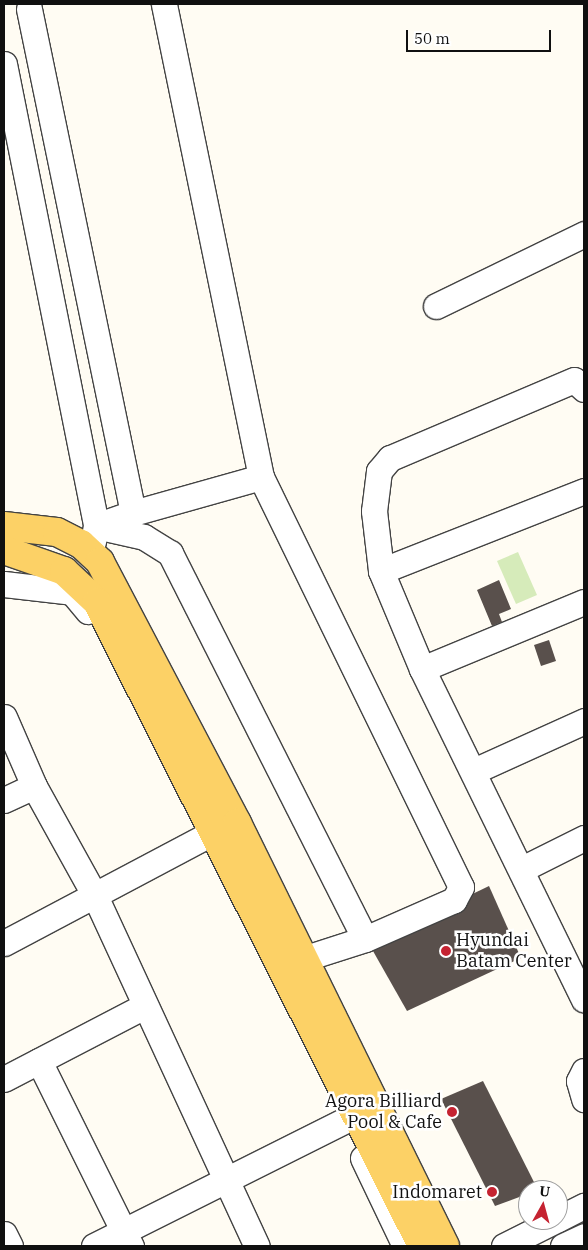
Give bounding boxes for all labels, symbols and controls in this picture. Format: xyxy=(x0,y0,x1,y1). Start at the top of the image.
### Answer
scale bar xyxy=(408,20,553,52)
text: 50 m xyxy=(414,29,450,48)
place label: Hyundai Batam Center xyxy=(456,930,572,972)
marker: Hyundai Batam Center xyxy=(440,945,452,957)
place label: Agora Billiard Pool & Cafe xyxy=(325,1091,442,1134)
marker: Agora Billiard Pool & Cafe xyxy=(446,1106,458,1118)
north arrow xyxy=(518,1180,568,1230)
place label: Indomaret xyxy=(392,1181,482,1203)
text: U xyxy=(538,1182,551,1201)
marker: Indomaret xyxy=(486,1186,498,1198)

